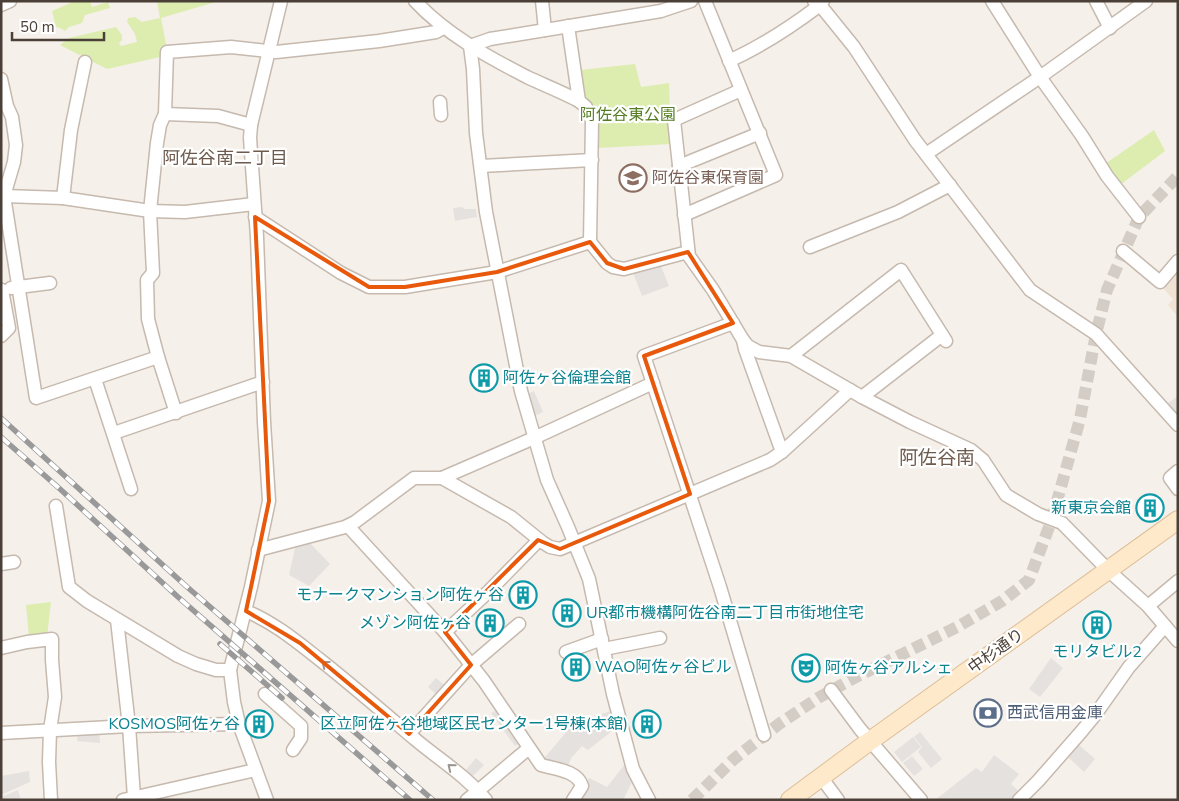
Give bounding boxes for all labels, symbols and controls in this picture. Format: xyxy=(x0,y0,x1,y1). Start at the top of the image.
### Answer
scale bar xyxy=(12,10,105,42)
text: 50 m xyxy=(20,17,55,37)
park label: 阿佐谷東公園 xyxy=(580,104,676,126)
district label: 阿佐谷南二丁目 xyxy=(162,146,288,170)
school or university icon: 阿佐谷東保育園 xyxy=(618,163,648,193)
place label: 阿佐谷東保育園 xyxy=(652,167,764,189)
building icon: 阿佐ヶ谷倫理会館 xyxy=(469,363,499,393)
place label: 阿佐ヶ谷倫理会館 xyxy=(503,367,631,389)
district label: 阿佐谷南 xyxy=(899,445,975,471)
building icon: 新東京会館 xyxy=(1135,493,1165,523)
place label: 新東京会館 xyxy=(1051,497,1131,519)
building icon: モナークマンション阿佐ヶ谷 xyxy=(508,580,538,610)
place label: モナークマンション阿佐ヶ谷 xyxy=(296,584,504,606)
building icon: UR都市機構阿佐谷南二丁目市街地住宅 xyxy=(552,598,582,628)
place label: UR都市機構阿佐谷南二丁目市街地住宅 xyxy=(586,602,864,624)
building icon: メゾン阿佐ヶ谷 xyxy=(475,608,505,638)
building icon: モリタビル2 xyxy=(1082,610,1112,640)
place label: メゾン阿佐ヶ谷 xyxy=(359,612,471,634)
street label: 中杉通り xyxy=(964,623,1028,679)
place label: モリタビル2 xyxy=(1052,641,1142,663)
building icon: WAO阿佐ヶ谷ビル xyxy=(561,652,591,682)
theatre icon: 阿佐ヶ谷アルシェ xyxy=(791,653,821,683)
place label: WAO阿佐ヶ谷ビル xyxy=(595,656,731,678)
place label: 阿佐ヶ谷アルシェ xyxy=(825,657,953,679)
one-way arrow xyxy=(322,661,331,669)
bank icon: 西武信用金庫 xyxy=(973,698,1003,728)
place label: 西武信用金庫 xyxy=(1007,702,1103,724)
building icon: KOSMOS阿佐ヶ谷 xyxy=(244,709,274,739)
building icon: 区立阿佐ヶ谷地域区民センター1号棟(本館) xyxy=(632,709,662,739)
place label: KOSMOS阿佐ヶ谷 xyxy=(109,713,240,735)
place label: 区立阿佐ヶ谷地域区民センター1号棟(本館) xyxy=(320,713,628,735)
one-way arrow xyxy=(447,763,456,772)

